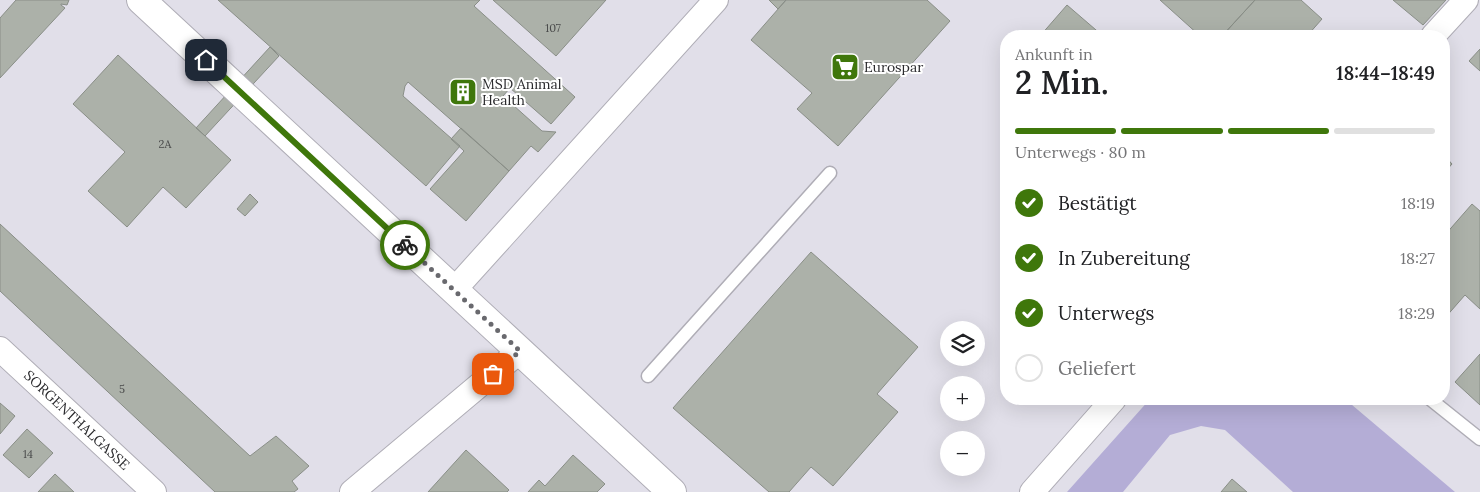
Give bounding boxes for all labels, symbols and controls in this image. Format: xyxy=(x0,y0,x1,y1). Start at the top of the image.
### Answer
house number: 107 xyxy=(545,21,561,35)
pin xyxy=(185,39,227,81)
text: Ankunft in xyxy=(1015,44,1093,64)
icon: home xyxy=(192,46,220,74)
supermarket icon: Eurospar xyxy=(830,52,860,82)
place label: Eurospar xyxy=(864,58,923,76)
text: 18:44–18:49 xyxy=(1336,61,1435,85)
text: 2 Min. xyxy=(1015,62,1109,103)
place label: MSD Animal Health xyxy=(482,75,562,109)
building icon: MSD Animal Health xyxy=(448,77,478,107)
house number: 2A xyxy=(159,137,173,151)
text: Unterwegs · 80 m xyxy=(1015,142,1146,162)
icon: check xyxy=(1015,189,1043,217)
text: Bestätigt xyxy=(1058,191,1137,215)
text: 18:19 xyxy=(1401,193,1435,213)
courier xyxy=(380,220,430,270)
icon: bike xyxy=(391,231,419,259)
icon: check xyxy=(1015,244,1043,272)
text: In Zubereitung xyxy=(1058,246,1190,270)
text: 18:27 xyxy=(1400,248,1435,268)
icon: check xyxy=(1015,299,1043,327)
text: Unterwegs xyxy=(1058,301,1154,325)
text: 18:29 xyxy=(1398,303,1435,323)
map controls xyxy=(940,321,985,476)
button: layers xyxy=(940,321,985,366)
pin xyxy=(472,353,514,395)
text: Geliefert xyxy=(1058,356,1136,380)
icon: bag xyxy=(479,360,507,388)
street label: SORGENTHALGASSE xyxy=(20,366,134,474)
button: + xyxy=(940,376,985,421)
house number: 5 xyxy=(119,382,125,396)
button: − xyxy=(940,431,985,476)
house number: 14 xyxy=(23,447,33,461)

